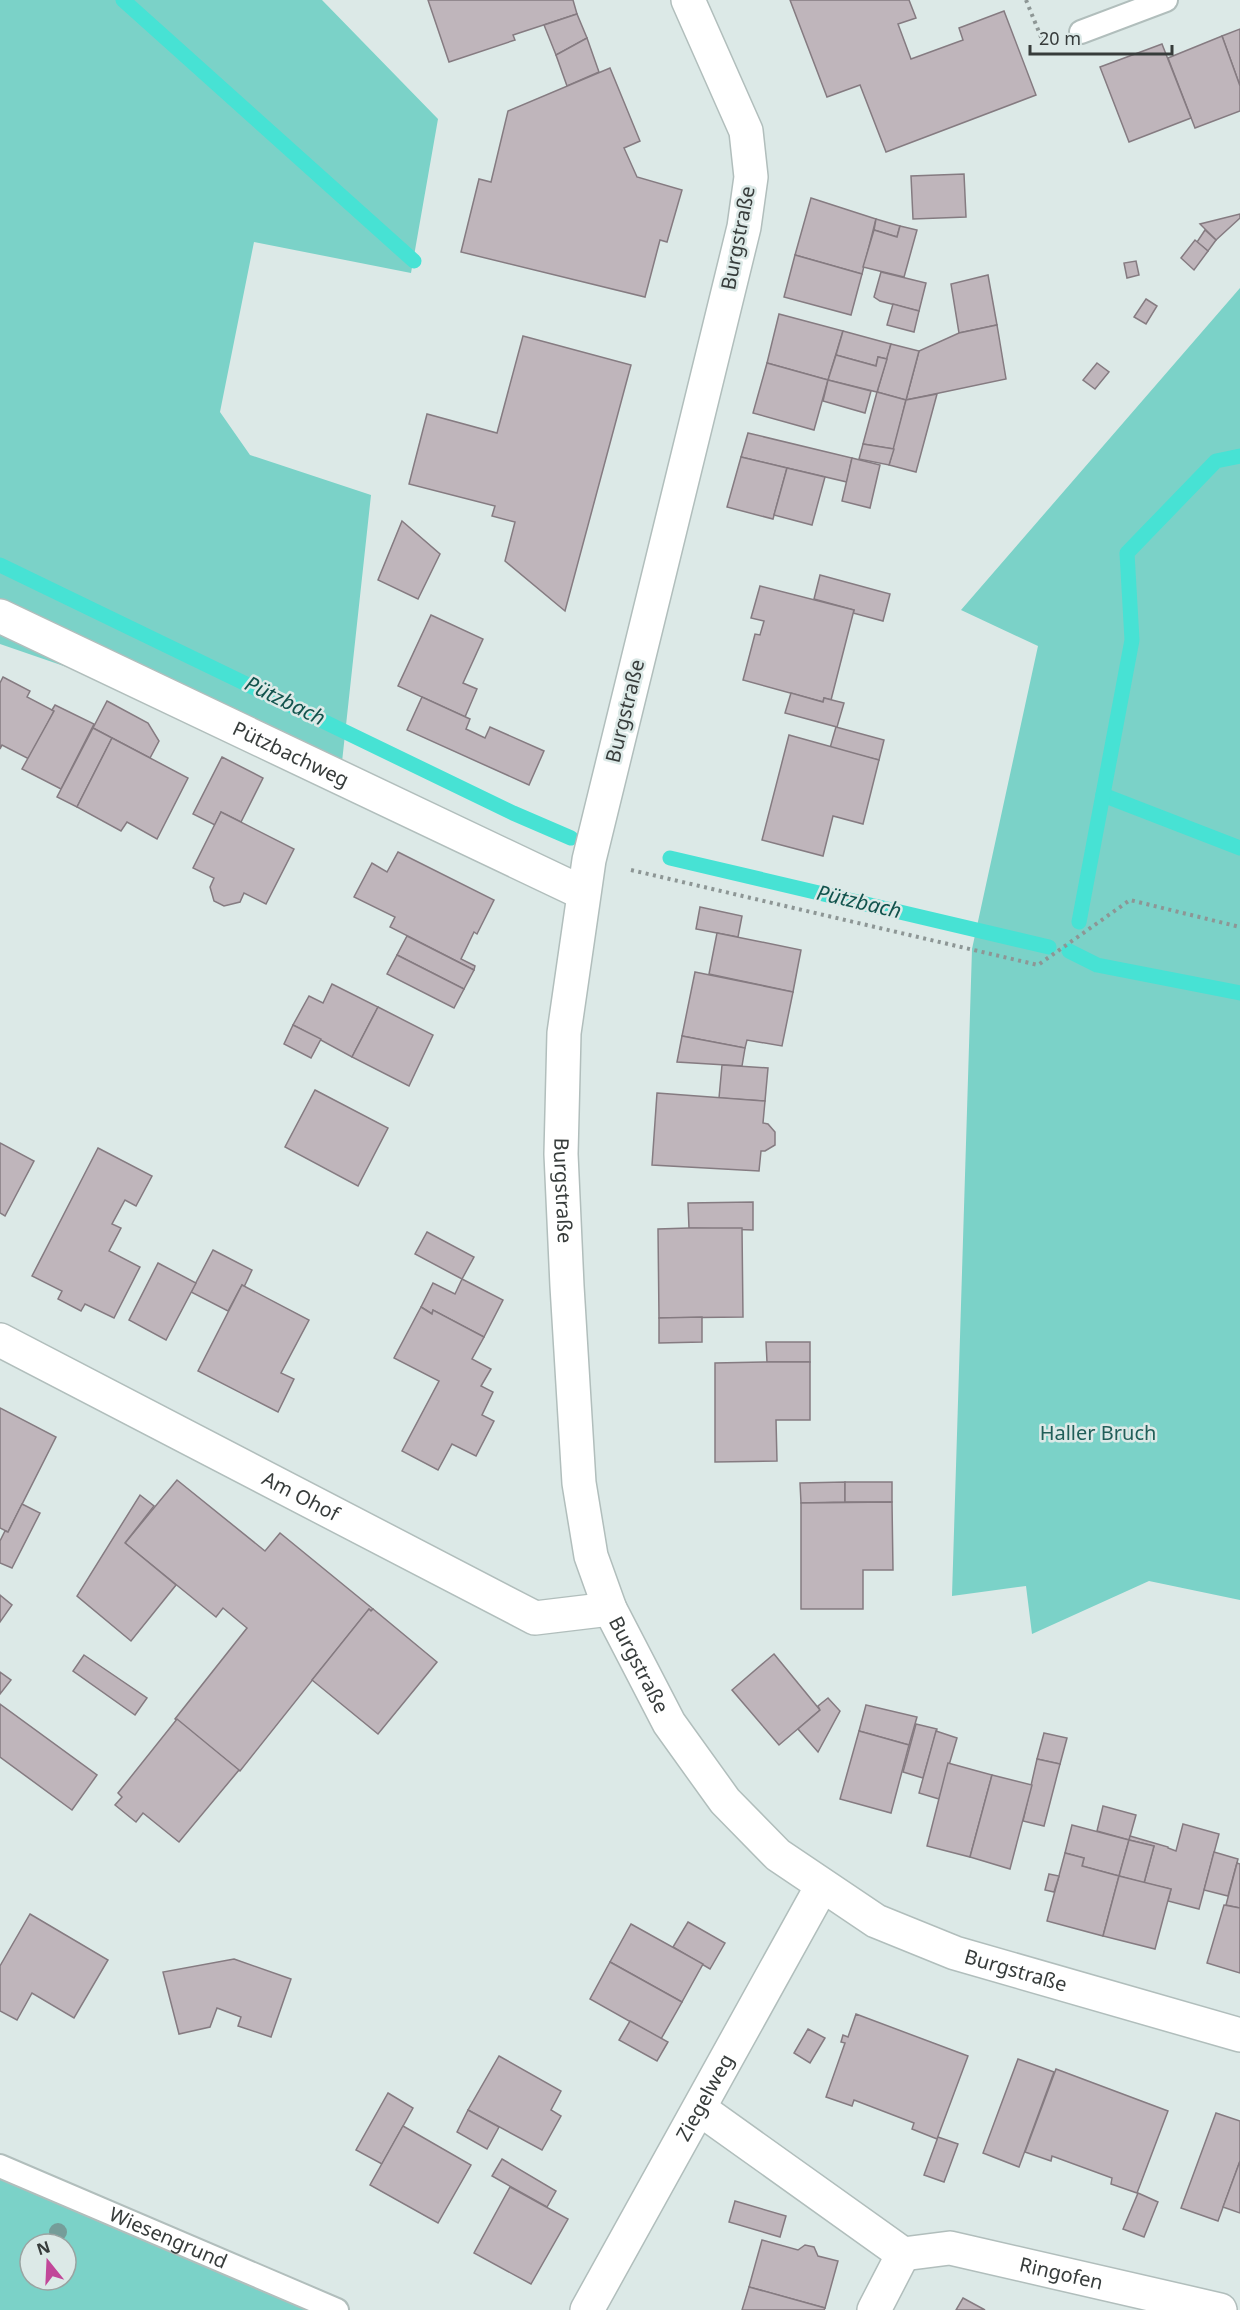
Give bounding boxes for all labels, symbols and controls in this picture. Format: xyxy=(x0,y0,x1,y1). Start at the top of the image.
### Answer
scale bar xyxy=(1030,18,1172,56)
text: 20 m xyxy=(1039,26,1081,50)
street label: Burgstraße xyxy=(714,184,761,292)
street label: Burgstraße xyxy=(599,656,650,765)
water label: Pützbach xyxy=(241,669,330,732)
street label: Pützbachweg xyxy=(228,715,354,793)
water label: Pützbach xyxy=(814,878,904,924)
street label: Burgstraße xyxy=(548,1137,579,1244)
park label: Haller Bruch xyxy=(1040,1419,1156,1446)
street label: Am Ohof xyxy=(258,1465,345,1528)
street label: Burgstraße xyxy=(603,1611,676,1718)
street label: Burgstraße xyxy=(961,1942,1070,1998)
street label: Ziegelweg xyxy=(669,2049,739,2146)
street label: Wiesengrund xyxy=(105,2200,232,2275)
north arrow xyxy=(18,2232,78,2292)
text: N xyxy=(34,2235,53,2260)
street label: Ringofen xyxy=(1017,2250,1106,2296)

